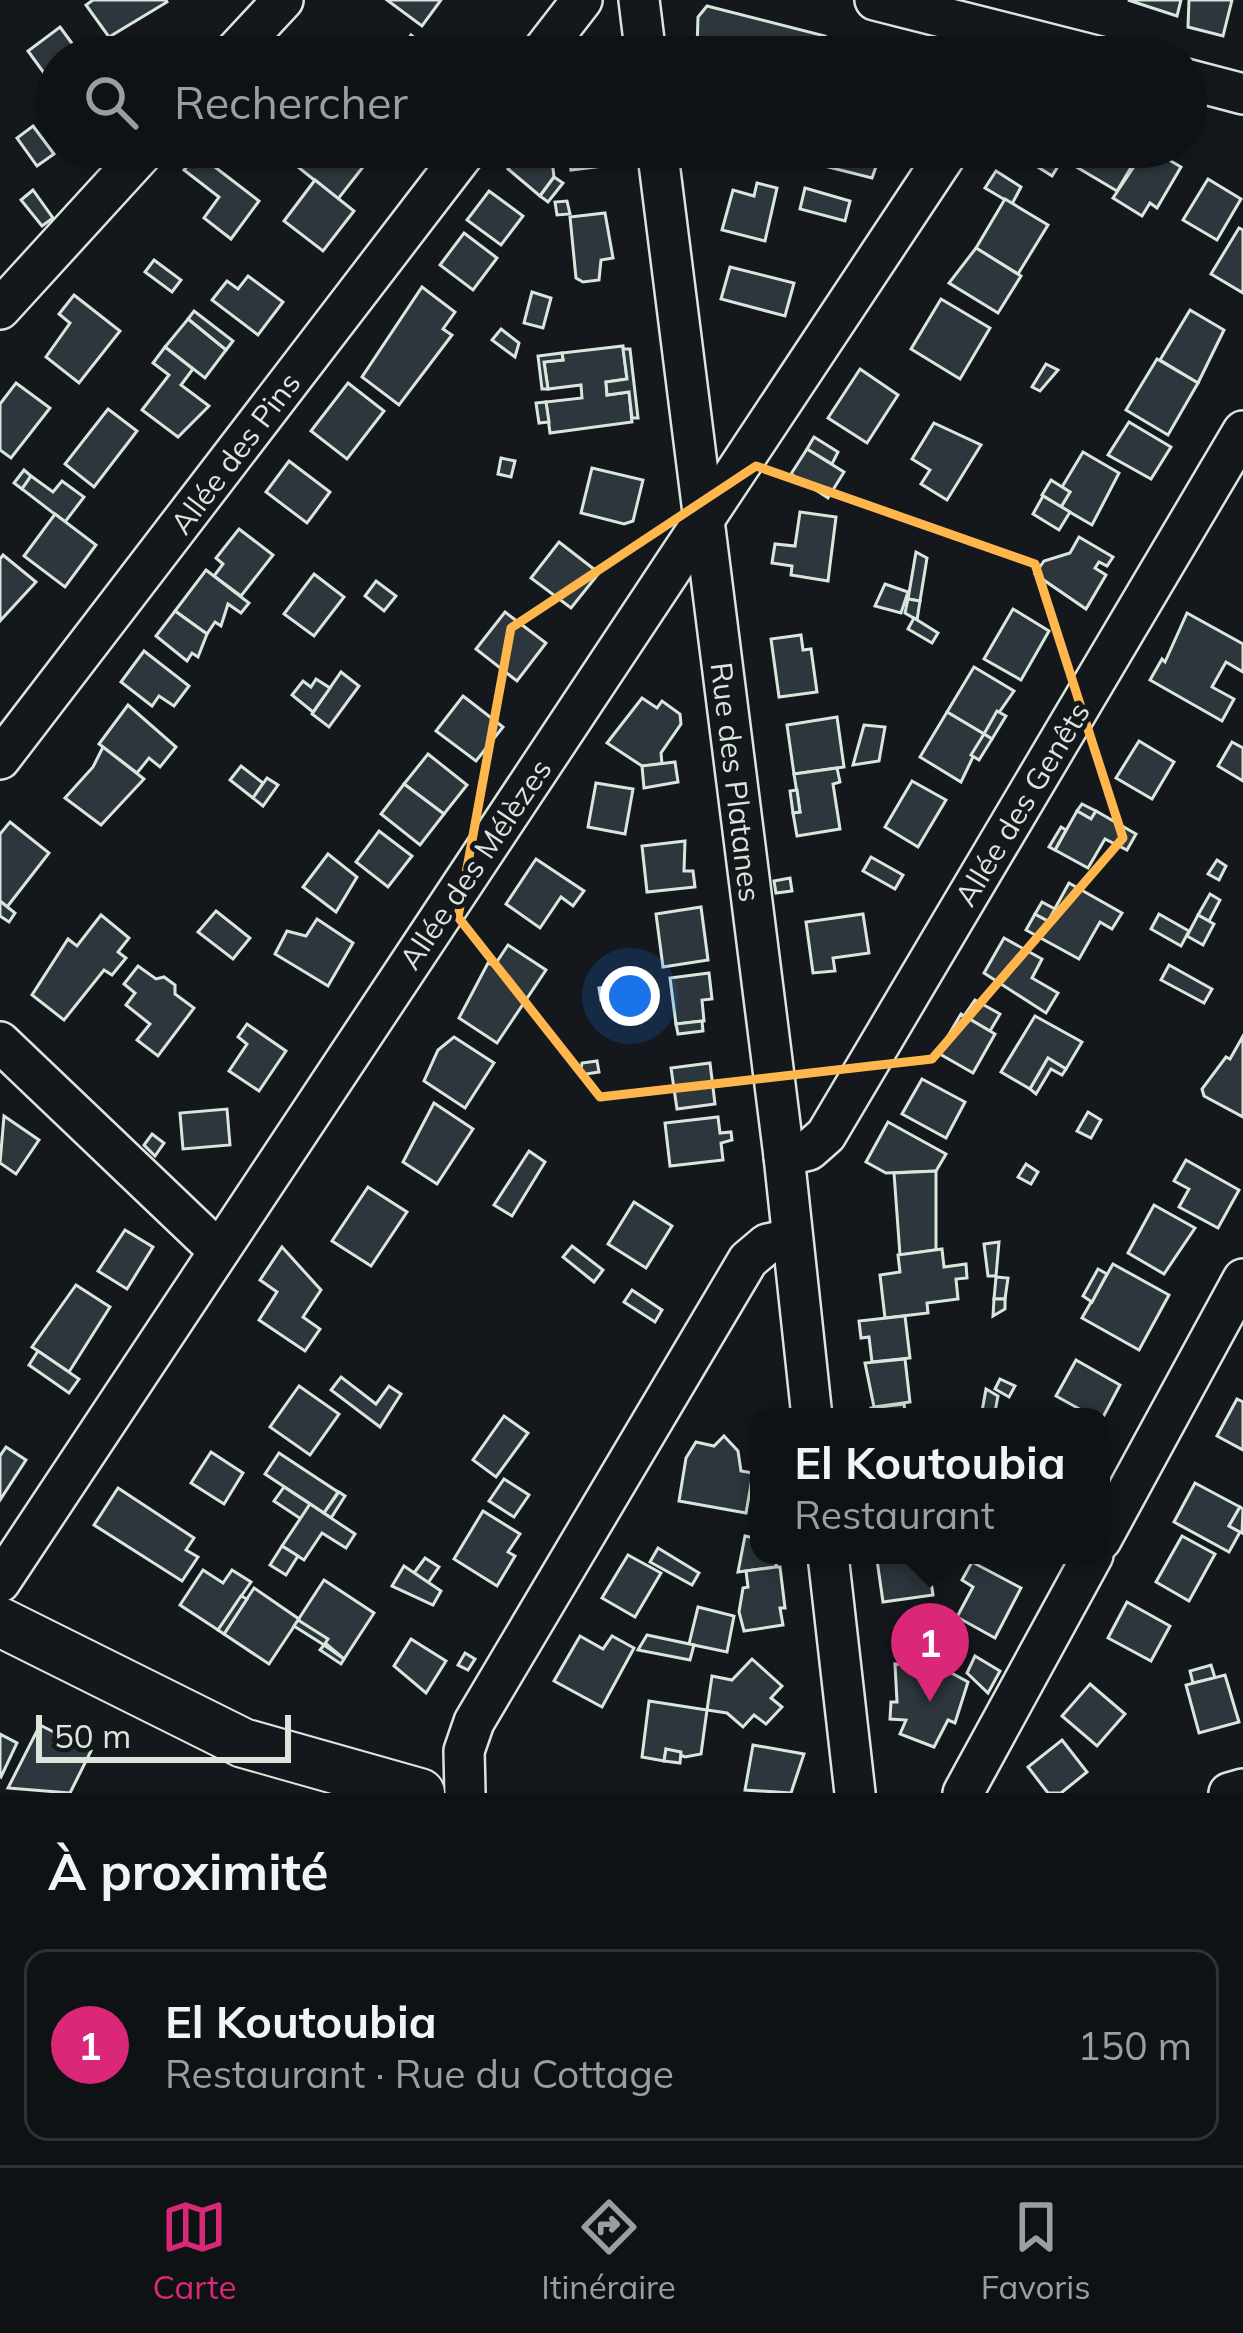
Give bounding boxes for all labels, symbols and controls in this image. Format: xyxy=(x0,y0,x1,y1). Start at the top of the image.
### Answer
search box xyxy=(36,36,1207,168)
icon: search xyxy=(78,69,144,135)
text: Rechercher xyxy=(174,74,408,130)
street label: Allée des Pins xyxy=(162,365,308,541)
street label: Rue des Platanes xyxy=(702,660,770,904)
street label: Allée des Genêts xyxy=(946,695,1098,913)
street label: Allée des Mélèzes xyxy=(391,752,559,976)
your location xyxy=(600,966,660,1026)
popup xyxy=(750,1408,1110,1564)
text: El Koutoubia xyxy=(794,1434,1066,1490)
text: Restaurant xyxy=(794,1490,995,1539)
pin: 1 xyxy=(891,1603,969,1702)
scale bar xyxy=(36,1709,291,1762)
text: 50 m xyxy=(54,1715,131,1756)
text: À proximité xyxy=(48,1839,329,1903)
text: El Koutoubia xyxy=(165,1993,437,2049)
text: 1 xyxy=(78,2021,102,2070)
text: 150 m xyxy=(1077,2021,1192,2070)
text: Restaurant · Rue du Cottage xyxy=(165,2049,674,2098)
tab: Carte xyxy=(152,2194,236,2307)
tab: Itinéraire xyxy=(541,2194,676,2307)
tab: Favoris xyxy=(981,2194,1091,2307)

